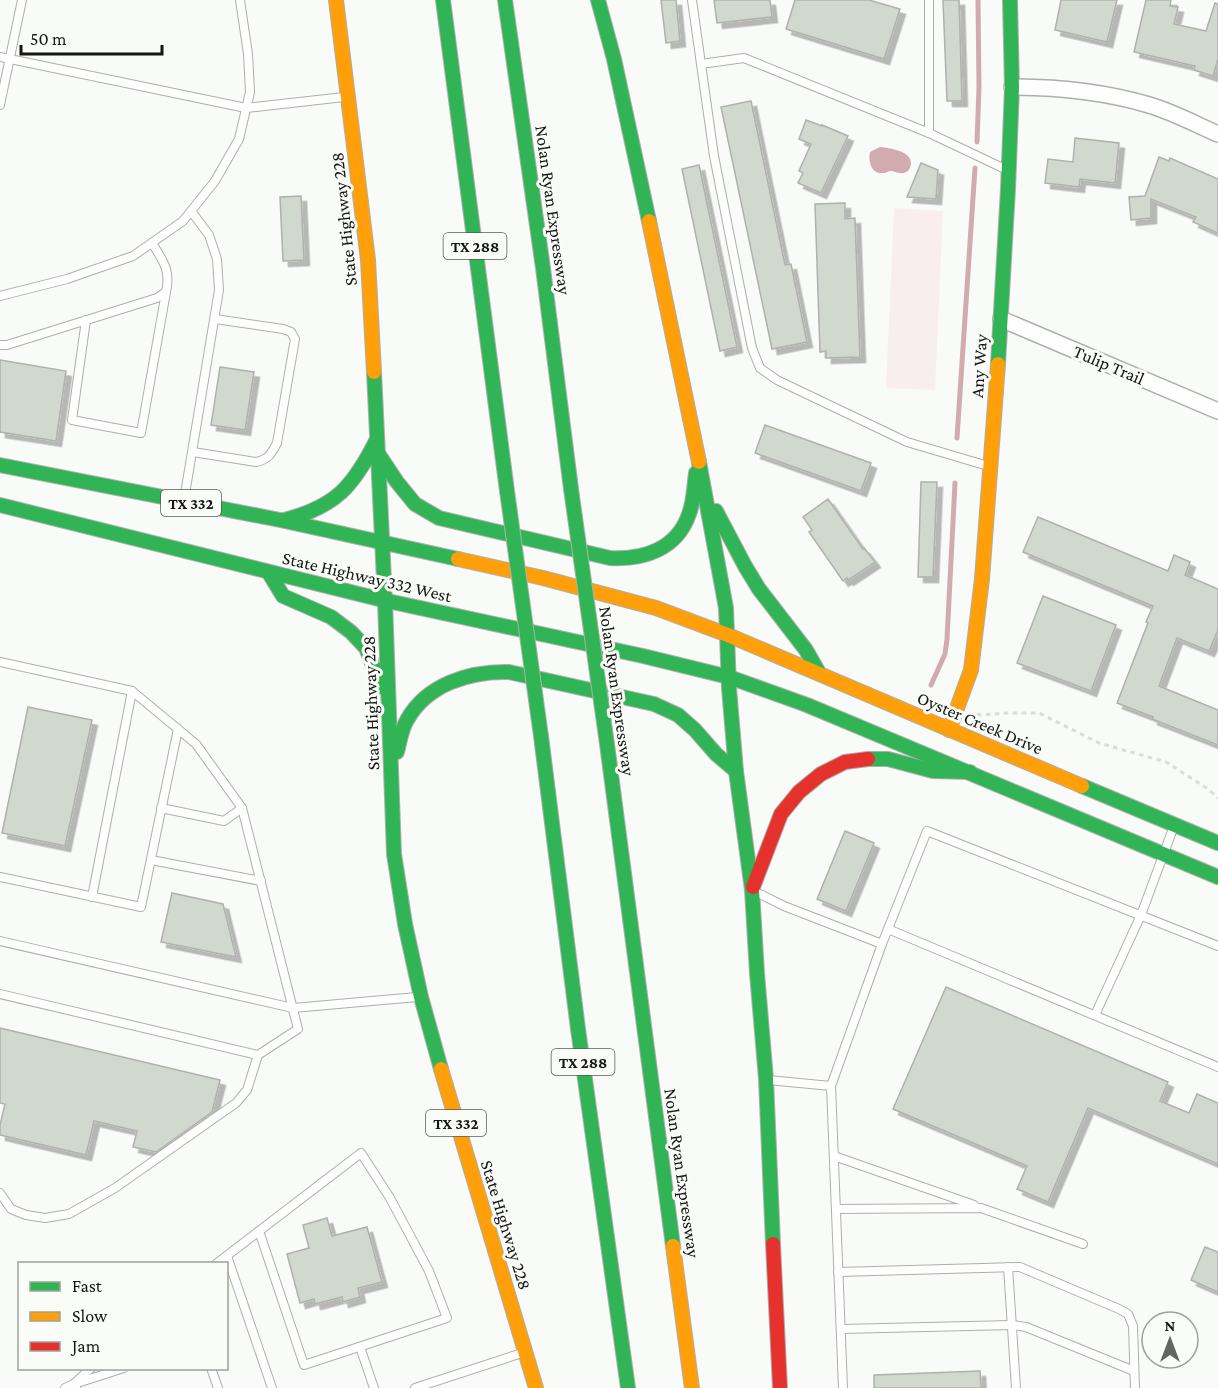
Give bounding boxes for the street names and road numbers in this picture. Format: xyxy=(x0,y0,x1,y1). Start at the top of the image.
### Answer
street label: Nolan Ryan Expressway xyxy=(531,124,575,297)
street label: State Highway 228 xyxy=(327,151,361,287)
road number: TX 288 xyxy=(444,233,506,259)
street label: Any Way xyxy=(967,333,991,399)
street label: Tulip Trail xyxy=(1071,341,1148,389)
road number: TX 332 xyxy=(161,490,221,516)
street label: State Highway 332 West xyxy=(280,548,455,606)
street label: Nolan Ryan Expressway xyxy=(595,605,639,778)
street label: State Highway 228 xyxy=(359,635,383,771)
street label: Oyster Creek Drive xyxy=(914,688,1046,758)
road number: TX 288 xyxy=(552,1049,614,1075)
street label: Nolan Ryan Expressway xyxy=(660,1087,704,1260)
road number: TX 332 xyxy=(426,1110,486,1136)
street label: State Highway 228 xyxy=(477,1158,535,1292)

